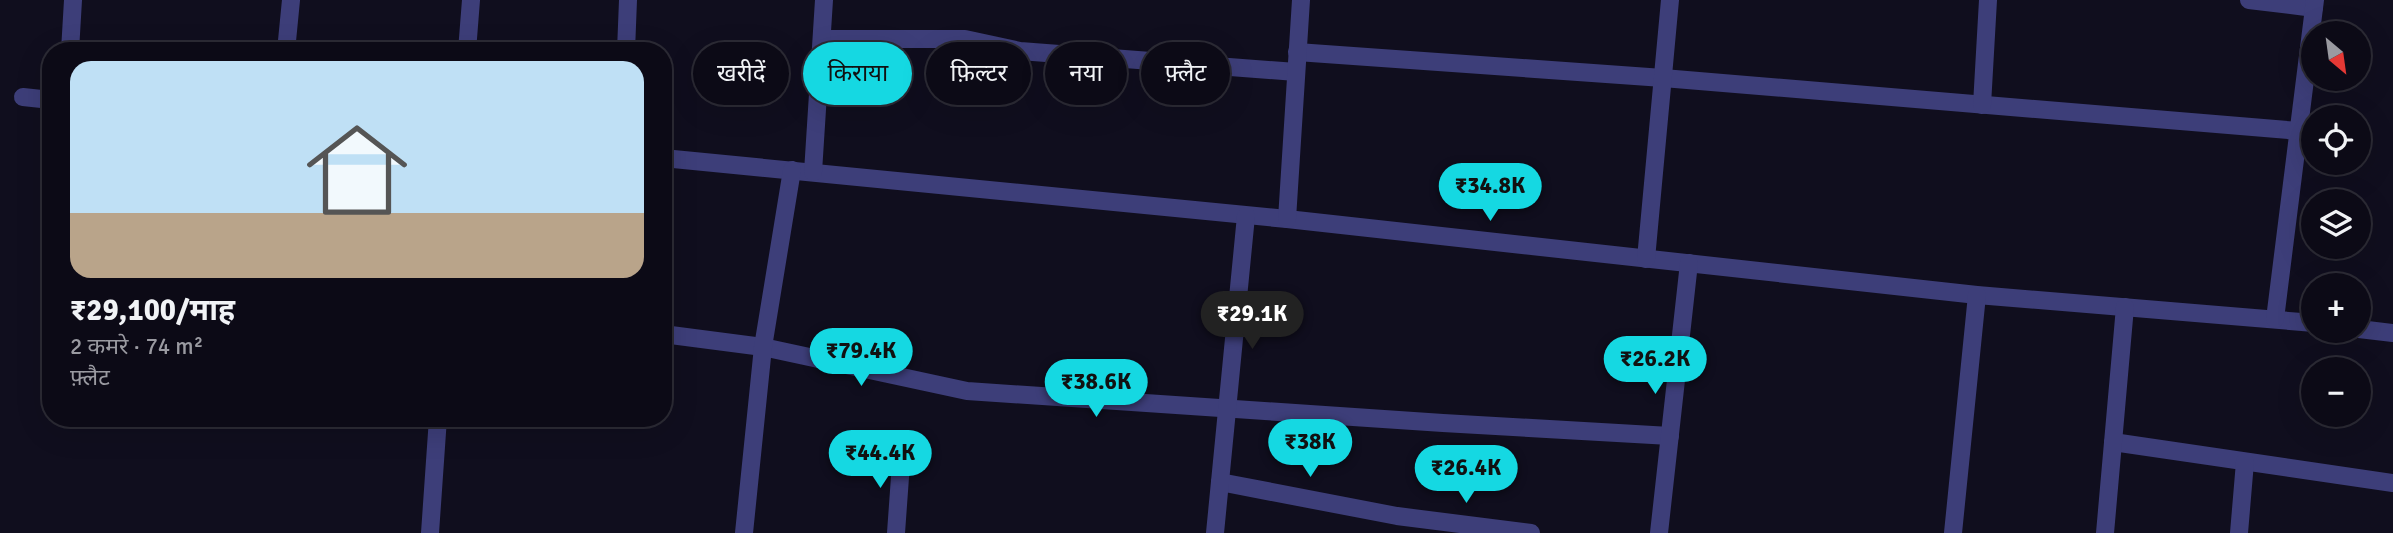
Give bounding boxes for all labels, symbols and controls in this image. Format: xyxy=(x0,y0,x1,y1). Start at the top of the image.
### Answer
north arrow xyxy=(2301,21,2371,91)
map controls xyxy=(2301,21,2371,427)
chip: खरीदें xyxy=(693,42,789,105)
chip: किराया xyxy=(803,42,912,105)
chip: फ़िल्टर xyxy=(926,42,1031,105)
chip: नया xyxy=(1045,42,1127,105)
chip: फ़्लैट xyxy=(1141,42,1230,105)
button: locate xyxy=(2301,105,2371,175)
icon: home xyxy=(294,107,420,233)
pin: ₹34.8K xyxy=(1433,164,1547,223)
text: ₹34.8K xyxy=(1455,171,1525,200)
button: layers xyxy=(2301,189,2371,259)
button: + xyxy=(2301,273,2371,343)
text: ₹29,100/माह xyxy=(70,292,235,329)
pin: ₹29.1K xyxy=(1195,292,1309,351)
text: ₹29.1K xyxy=(1217,299,1287,328)
pin: ₹79.4K xyxy=(804,328,918,388)
text: 2 कमरे · 74 m² xyxy=(70,332,203,361)
text: ₹79.4K xyxy=(826,336,896,365)
pin: ₹26.2K xyxy=(1598,336,1712,396)
text: ₹26.2K xyxy=(1620,344,1690,373)
button: − xyxy=(2301,357,2371,427)
pin: ₹38.6K xyxy=(1039,360,1153,419)
text: फ़्लैट xyxy=(70,363,110,392)
text: ₹38.6K xyxy=(1061,367,1131,396)
pin: ₹38K xyxy=(1269,420,1351,479)
text: ₹38K xyxy=(1284,427,1336,456)
pin: ₹44.4K xyxy=(823,430,937,490)
text: ₹44.4K xyxy=(845,438,915,467)
pin: ₹26.4K xyxy=(1409,446,1523,505)
text: ₹26.4K xyxy=(1431,453,1501,482)

